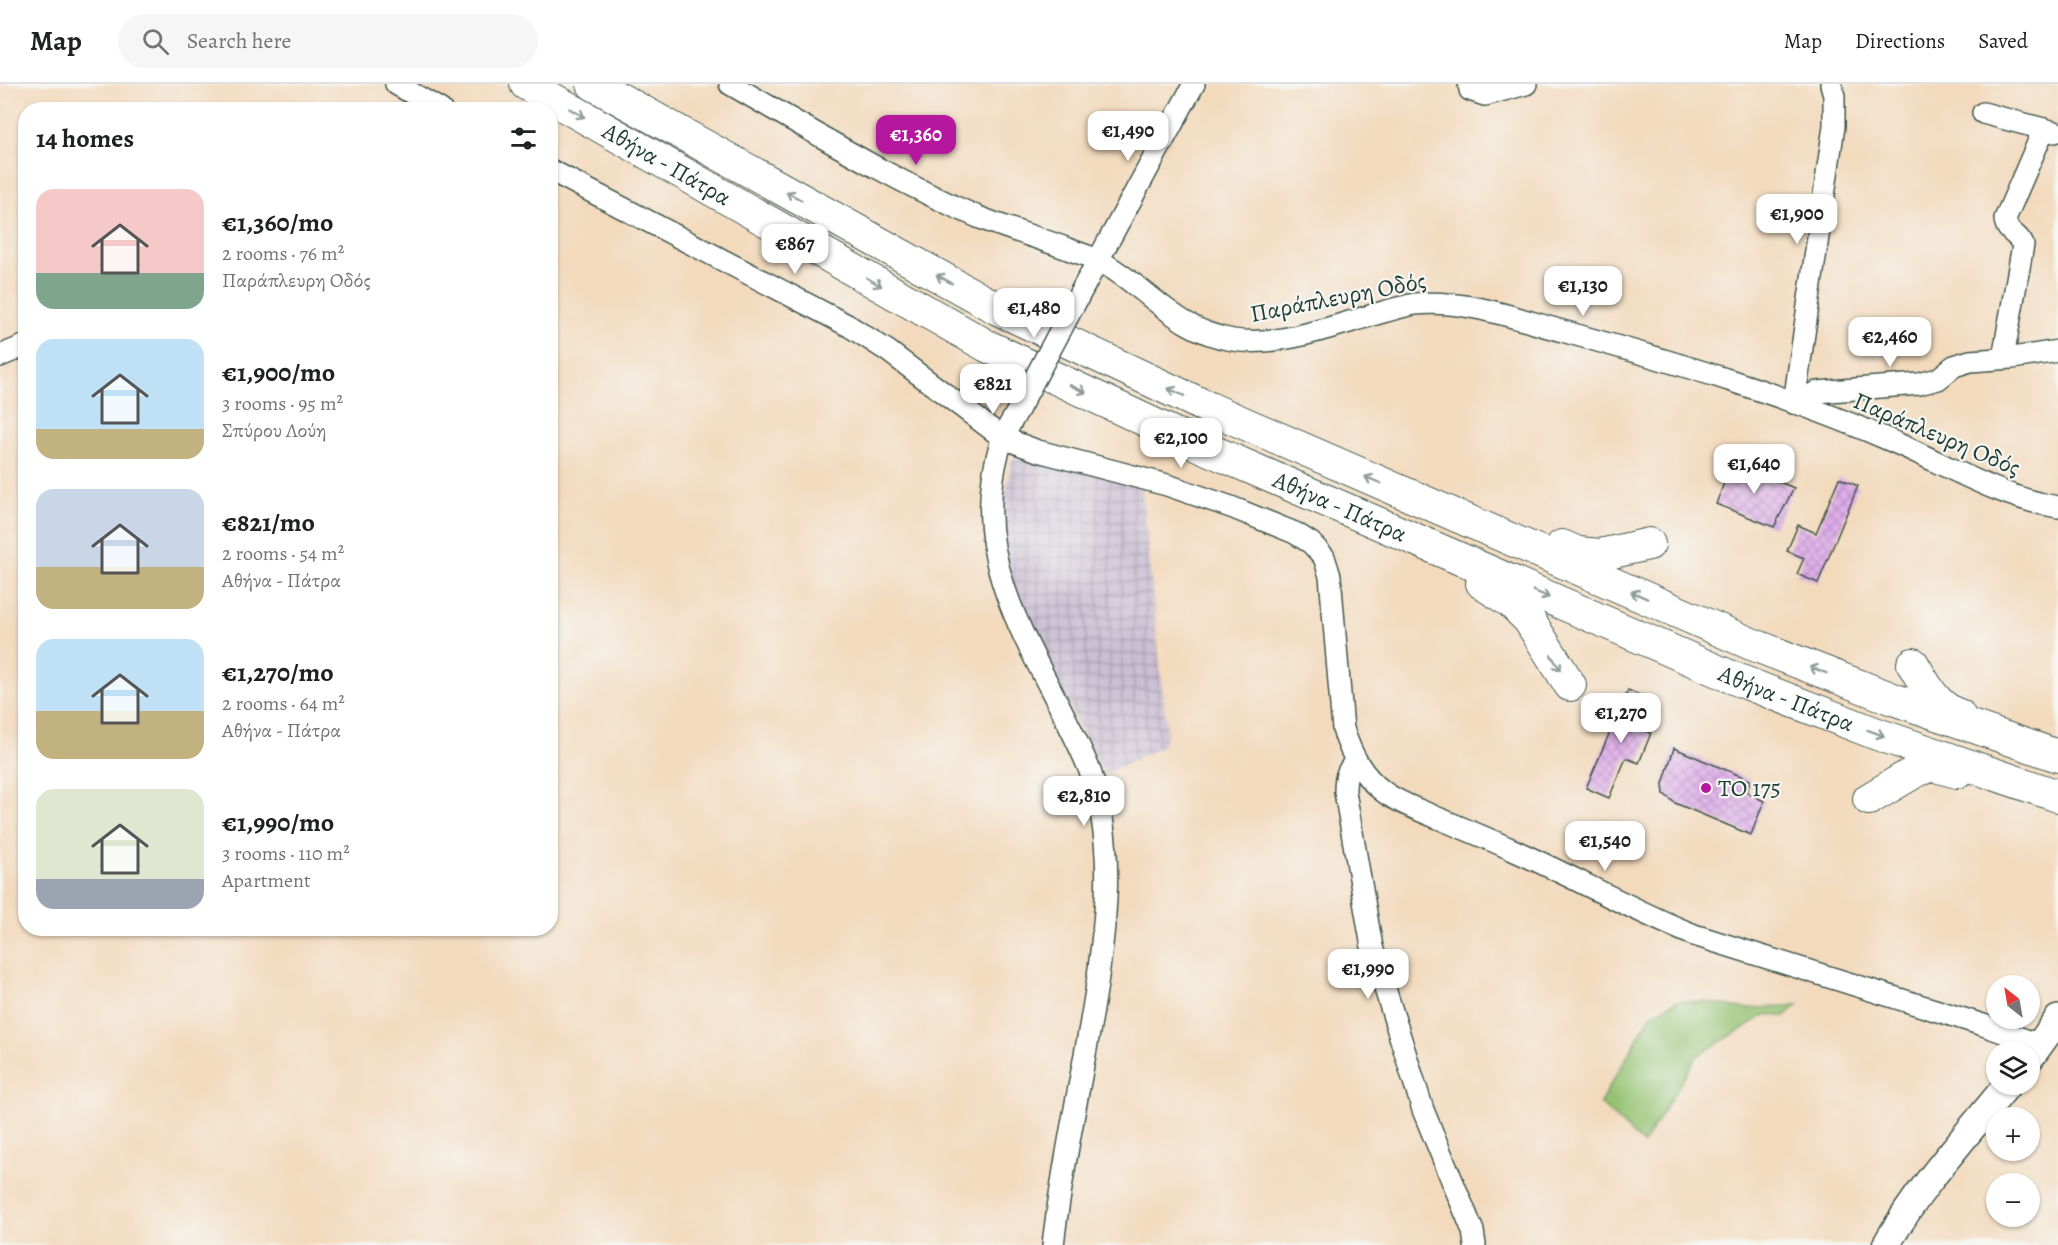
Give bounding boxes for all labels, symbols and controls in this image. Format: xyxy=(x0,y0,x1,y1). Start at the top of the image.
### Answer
search box xyxy=(118,14,538,68)
text: Map xyxy=(30,22,82,60)
icon: search xyxy=(139,25,172,58)
text: Search here xyxy=(187,26,291,56)
text: Map xyxy=(1784,27,1822,55)
text: Directions xyxy=(1855,27,1945,55)
text: Saved xyxy=(1978,27,2028,55)
one-way arrow xyxy=(567,108,585,119)
pin: €1,490 xyxy=(1079,111,1177,162)
street label: Αθήνα - Πάτρα xyxy=(596,114,737,213)
pin: €1,360 xyxy=(867,115,965,166)
text: €1,490 xyxy=(1102,117,1154,144)
text: 14 homes xyxy=(36,121,134,156)
text: €1,360 xyxy=(890,121,942,148)
icon: filters xyxy=(507,122,540,155)
one-way arrow xyxy=(786,190,804,201)
pin: €1,900 xyxy=(1748,194,1846,245)
text: €1,900 xyxy=(1770,200,1824,227)
text: €1,360/mo xyxy=(222,205,333,240)
icon: home xyxy=(84,213,156,285)
pin: €867 xyxy=(759,224,831,275)
text: €867 xyxy=(776,230,814,257)
text: 2 rooms · 76 m² xyxy=(222,240,344,267)
street label: Παράπλευρη Οδός xyxy=(1247,264,1429,330)
pin: €1,130 xyxy=(1534,266,1632,317)
text: Παράπλευρη Οδός xyxy=(222,267,371,294)
text: €1,130 xyxy=(1558,272,1608,299)
one-way arrow xyxy=(936,273,953,285)
one-way arrow xyxy=(865,276,882,288)
pin: €1,480 xyxy=(985,288,1083,339)
text: €1,480 xyxy=(1007,294,1061,321)
pin: €2,460 xyxy=(1841,317,1939,368)
text: €2,460 xyxy=(1862,323,1918,350)
text: €1,900/mo xyxy=(222,355,335,390)
icon: home xyxy=(84,363,156,435)
pin: €821 xyxy=(957,364,1029,415)
text: €821 xyxy=(974,370,1012,397)
one-way arrow xyxy=(1069,384,1087,395)
street label: Παράπλευρη Οδός xyxy=(1849,384,2025,484)
one-way arrow xyxy=(1167,386,1185,398)
text: 3 rooms · 95 m² xyxy=(222,390,343,417)
text: Σπύρου Λούη xyxy=(222,417,327,444)
pin: €2,100 xyxy=(1132,418,1230,469)
text: €2,100 xyxy=(1154,424,1208,451)
pin: €1,640 xyxy=(1705,444,1803,495)
text: €1,640 xyxy=(1728,450,1780,477)
street label: Αθήνα - Πάτρα xyxy=(1267,463,1412,550)
one-way arrow xyxy=(1364,474,1383,485)
text: €821/mo xyxy=(222,505,315,540)
icon: home xyxy=(84,513,156,585)
text: 2 rooms · 54 m² xyxy=(222,540,344,567)
text: Αθήνα - Πάτρα xyxy=(222,567,341,594)
one-way arrow xyxy=(1532,589,1550,600)
one-way arrow xyxy=(1630,589,1648,600)
one-way arrow xyxy=(1550,654,1563,671)
text: €1,270/mo xyxy=(222,655,334,690)
street label: Αθήνα - Πάτρα xyxy=(1713,657,1859,740)
icon: home xyxy=(84,663,156,735)
one-way arrow xyxy=(1810,664,1828,675)
text: 2 rooms · 64 m² xyxy=(222,690,345,717)
pin: €1,270 xyxy=(1572,693,1670,744)
text: €1,270 xyxy=(1595,699,1647,726)
text: Αθήνα - Πάτρα xyxy=(222,717,341,744)
one-way arrow xyxy=(1866,729,1885,740)
place label: TO 175 xyxy=(1718,772,1781,804)
pin: €2,810 xyxy=(1035,776,1133,827)
marker: TO 175 xyxy=(1699,781,1713,795)
text: €2,810 xyxy=(1057,782,1111,809)
text: €1,990/mo xyxy=(222,805,334,840)
icon: home xyxy=(84,813,156,885)
pin: €1,540 xyxy=(1556,821,1654,872)
text: €1,540 xyxy=(1579,827,1631,854)
text: 3 rooms · 110 m² xyxy=(222,840,350,867)
text: Apartment xyxy=(222,867,311,894)
pin: €1,990 xyxy=(1319,949,1417,1000)
text: €1,990 xyxy=(1342,955,1394,982)
north arrow xyxy=(1986,975,2040,1029)
map controls xyxy=(1986,975,2040,1227)
button: layers xyxy=(1986,1041,2040,1095)
button: + xyxy=(1986,1107,2040,1161)
button: − xyxy=(1986,1173,2040,1227)

